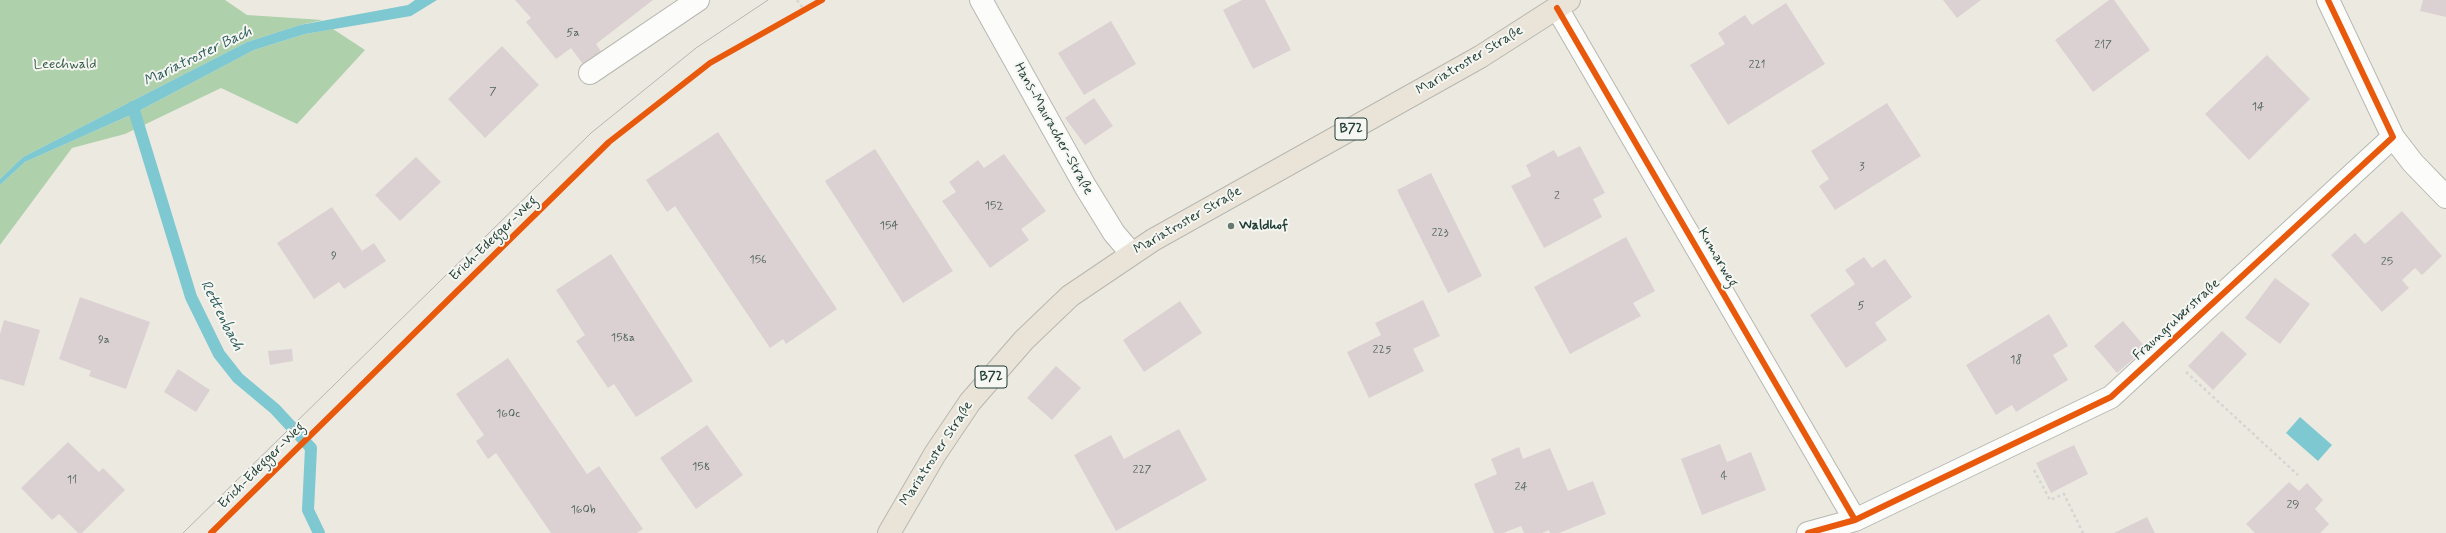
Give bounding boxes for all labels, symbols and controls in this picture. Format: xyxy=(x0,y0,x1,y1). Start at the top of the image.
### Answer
street label: Mariatroster Straße xyxy=(1414,22,1526,100)
water label: Mariatroster Bach xyxy=(141,23,255,91)
house number: 5a xyxy=(566,26,580,40)
house number: 217 xyxy=(2094,38,2112,52)
park label: Leechwald xyxy=(33,57,97,73)
house number: 221 xyxy=(1749,58,1765,72)
street label: Hans-Mauracher-Straße xyxy=(1010,60,1096,198)
house number: 7 xyxy=(489,85,497,99)
house number: 14 xyxy=(2252,100,2264,114)
road number: B72 xyxy=(1335,118,1367,140)
house number: 3 xyxy=(1859,160,1865,174)
street label: Mariatroster Straße xyxy=(1131,183,1245,259)
house number: 2 xyxy=(1554,189,1560,203)
street label: Erich-Edegger-Weg xyxy=(447,193,541,285)
house number: 152 xyxy=(985,199,1003,213)
place label: Waldhof xyxy=(1239,218,1288,234)
house number: 154 xyxy=(880,219,898,233)
marker: Waldhof xyxy=(1226,221,1236,231)
street label: Kumarweg xyxy=(1693,225,1741,291)
house number: 223 xyxy=(1431,226,1449,240)
house number: 9 xyxy=(331,249,337,263)
house number: 156 xyxy=(749,253,767,267)
house number: 25 xyxy=(2381,255,2393,269)
street label: Fraungruberstraße xyxy=(2130,275,2224,365)
water label: Rettenbach xyxy=(196,278,246,354)
house number: 5 xyxy=(1857,299,1865,313)
house number: 158a xyxy=(611,331,635,345)
house number: 9a xyxy=(98,333,110,347)
house number: 225 xyxy=(1373,343,1391,357)
house number: 18 xyxy=(2010,353,2022,367)
road number: B72 xyxy=(975,366,1007,388)
street label: Mariatroster Straße xyxy=(897,398,977,510)
house number: 160c xyxy=(496,407,520,421)
street label: Erich-Edegger-Weg xyxy=(215,419,309,513)
house number: 158 xyxy=(692,460,710,474)
house number: 227 xyxy=(1133,463,1151,477)
house number: 4 xyxy=(1721,469,1727,483)
house number: 11 xyxy=(67,473,77,487)
house number: 24 xyxy=(1514,480,1528,494)
house number: 29 xyxy=(2286,498,2300,512)
house number: 160b xyxy=(570,503,596,517)

